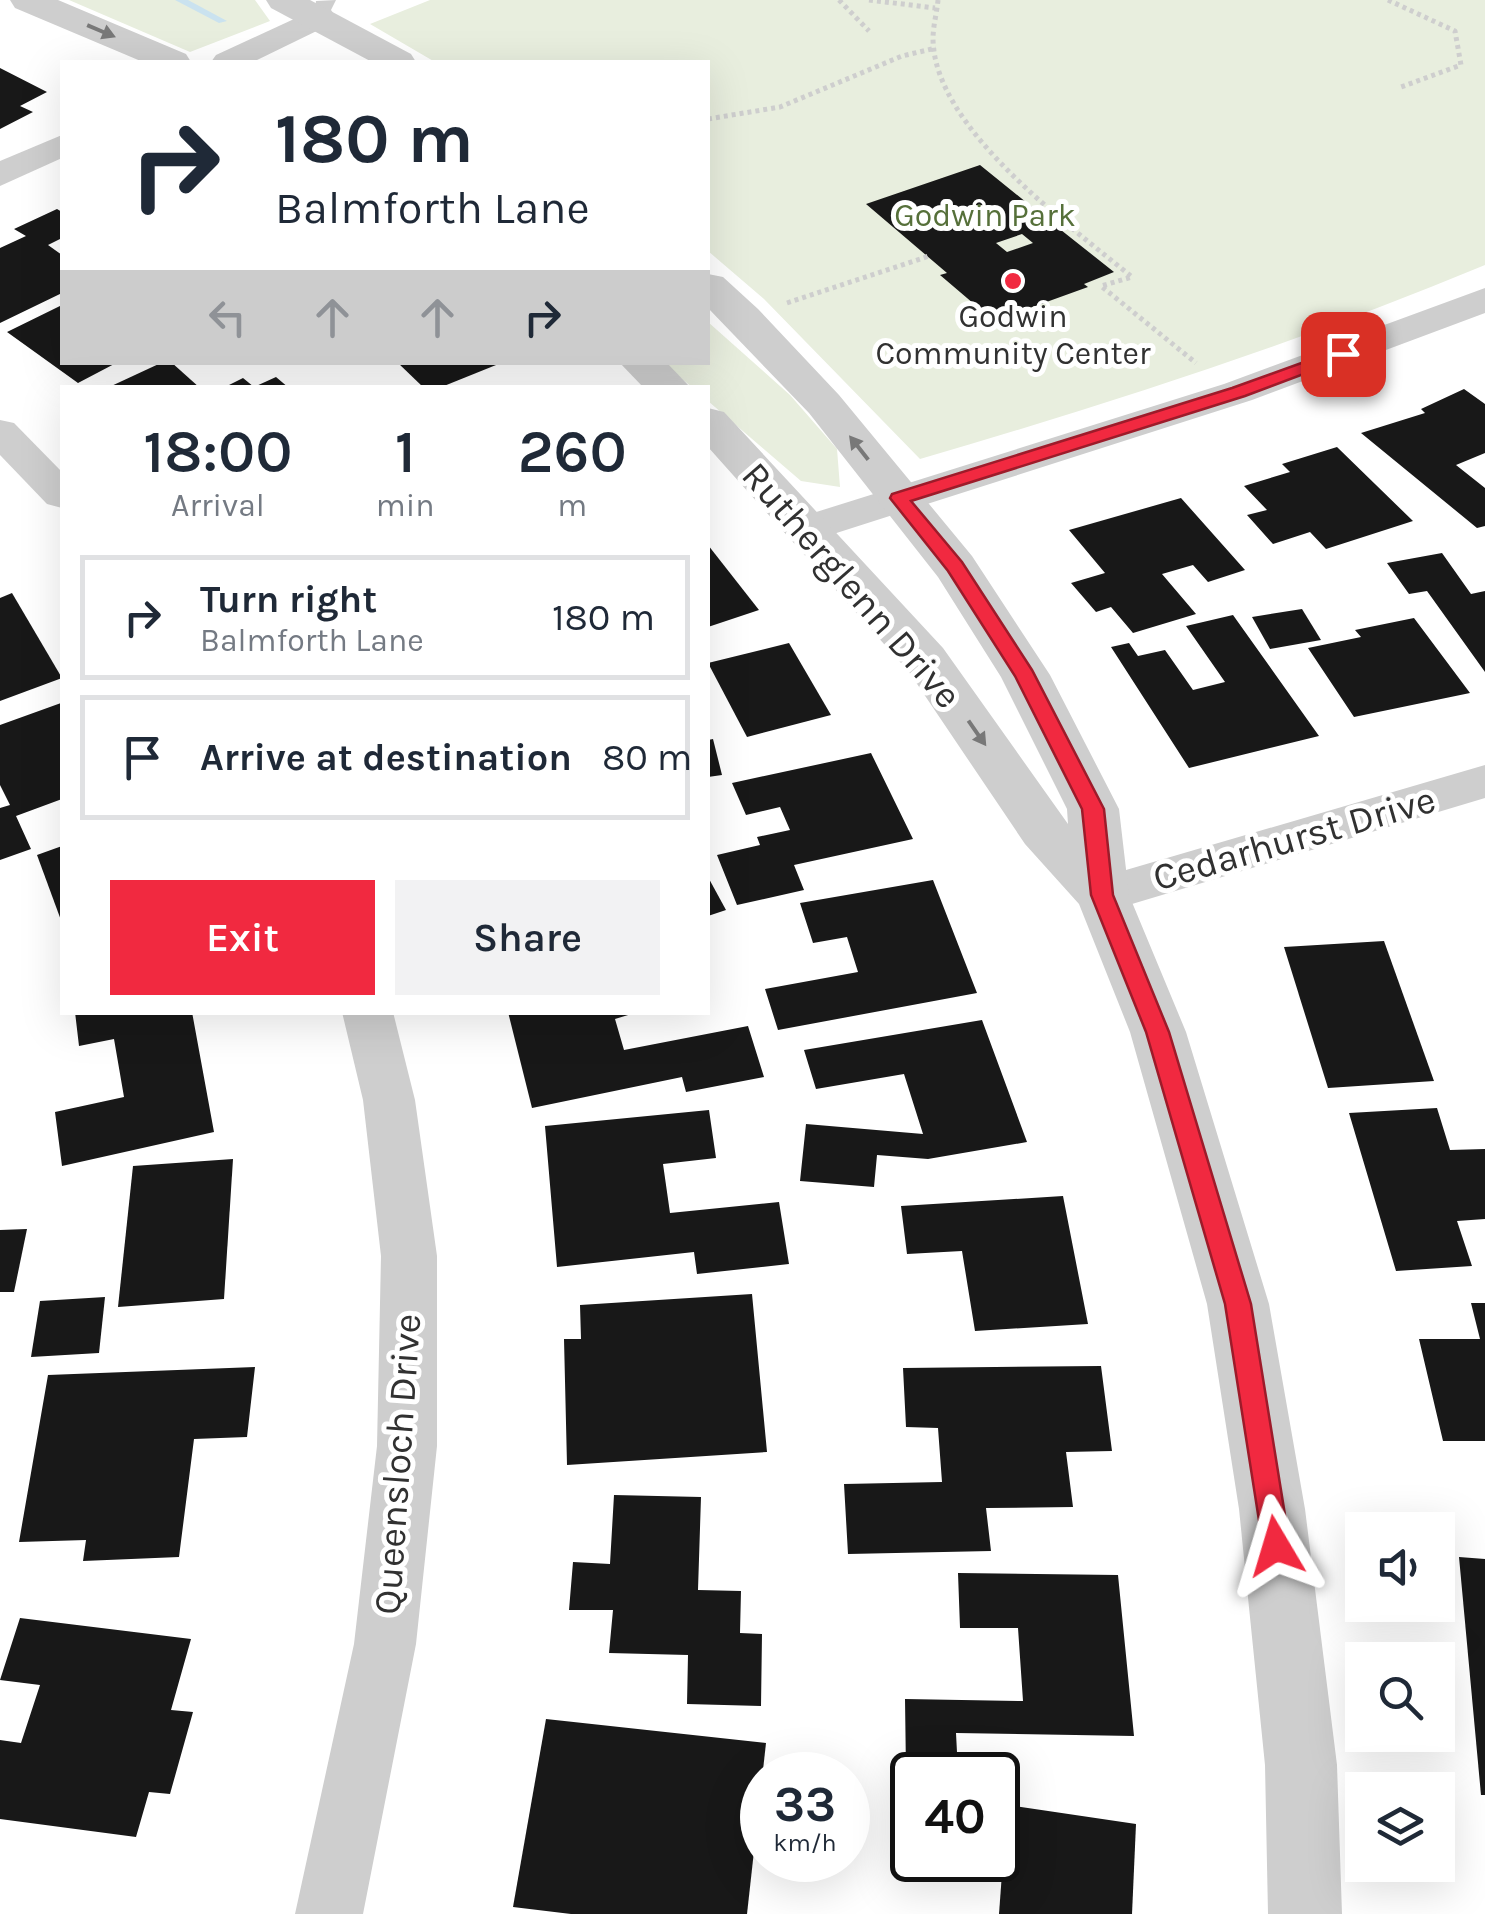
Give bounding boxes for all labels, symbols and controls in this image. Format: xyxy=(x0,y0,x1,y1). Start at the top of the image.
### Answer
one-way arrow xyxy=(86,23,115,39)
text: 180 m xyxy=(275,98,474,180)
icon: right xyxy=(110,100,240,230)
text: Balmforth Lane xyxy=(275,182,590,234)
park label: Godwin Park xyxy=(894,197,1076,234)
marker: Godwin Community Center xyxy=(1002,270,1024,292)
icon: left xyxy=(200,290,255,345)
icon: ahead xyxy=(305,290,360,345)
icon: ahead xyxy=(410,290,465,345)
icon: right xyxy=(515,290,570,345)
place label: Godwin Community Center xyxy=(875,298,1151,372)
pin xyxy=(1301,312,1386,397)
icon: arrive xyxy=(1316,327,1371,382)
text: 18:00 xyxy=(143,417,293,487)
text: 1 xyxy=(395,417,416,487)
text: 260 xyxy=(518,417,627,487)
one-way arrow xyxy=(850,435,870,461)
street label: Rutherglenn Drive xyxy=(732,453,971,718)
text: Arrival xyxy=(171,487,265,524)
text: min xyxy=(376,487,435,524)
text: m xyxy=(557,487,587,524)
text: Turn right xyxy=(200,577,377,622)
icon: right xyxy=(115,590,170,645)
text: 180 m xyxy=(552,595,655,640)
text: Balmforth Lane xyxy=(200,622,424,659)
one-way arrow xyxy=(967,720,986,746)
icon: arrive xyxy=(115,730,170,785)
text: Arrive at destination xyxy=(200,735,572,780)
text: 80 m xyxy=(602,735,692,780)
street label: Cedarhurst Drive xyxy=(1148,777,1441,900)
button: Exit xyxy=(110,880,375,995)
button: Share xyxy=(395,880,660,995)
street label: Queensloch Drive xyxy=(365,1312,430,1616)
position arrow xyxy=(1224,1494,1328,1598)
map controls xyxy=(1345,1512,1455,1882)
button: sound xyxy=(1345,1512,1455,1622)
button: search xyxy=(1345,1642,1455,1752)
speed limit sign: 40 xyxy=(890,1752,1020,1882)
button: layers xyxy=(1345,1772,1455,1882)
text: 33 xyxy=(774,1775,836,1834)
text: km/h xyxy=(773,1828,837,1857)

